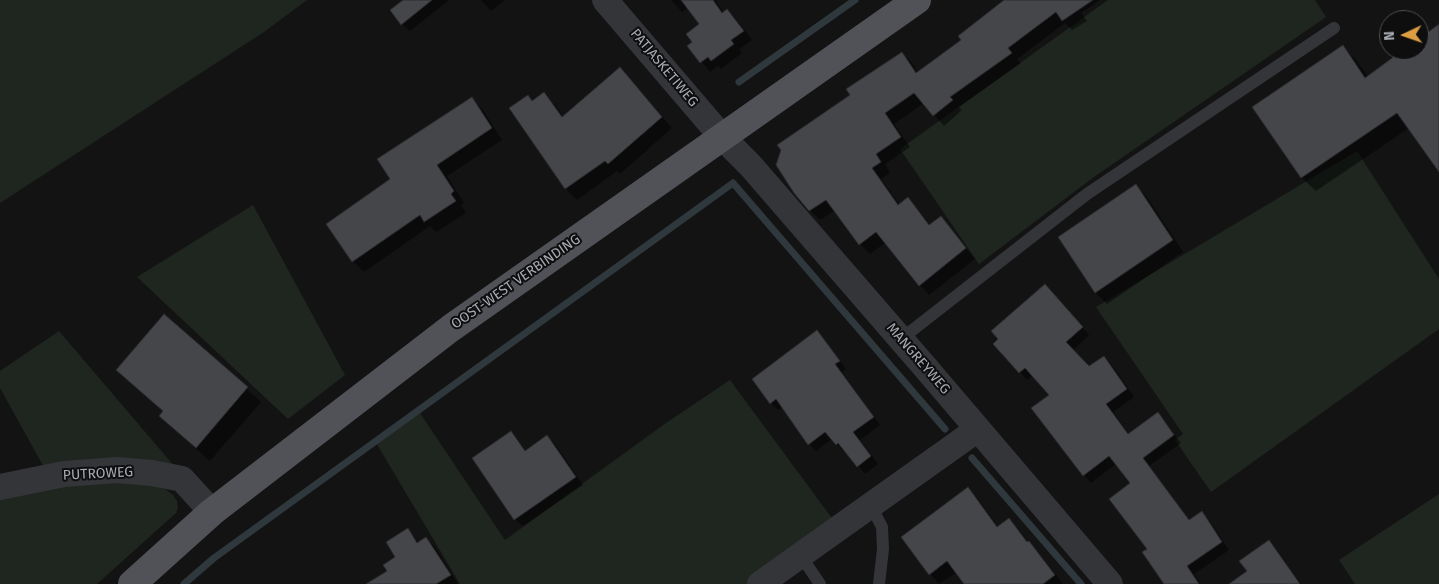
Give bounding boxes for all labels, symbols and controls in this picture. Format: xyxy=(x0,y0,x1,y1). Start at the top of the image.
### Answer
north arrow xyxy=(1379,10,1429,60)
street label: PATJASKETIWEG xyxy=(627,26,701,110)
text: N xyxy=(1381,31,1398,41)
street label: OOST-WEST VERBINDING xyxy=(448,231,584,333)
street label: MANGREYWEG xyxy=(883,320,953,398)
street label: PUTROWEG xyxy=(62,464,134,484)

